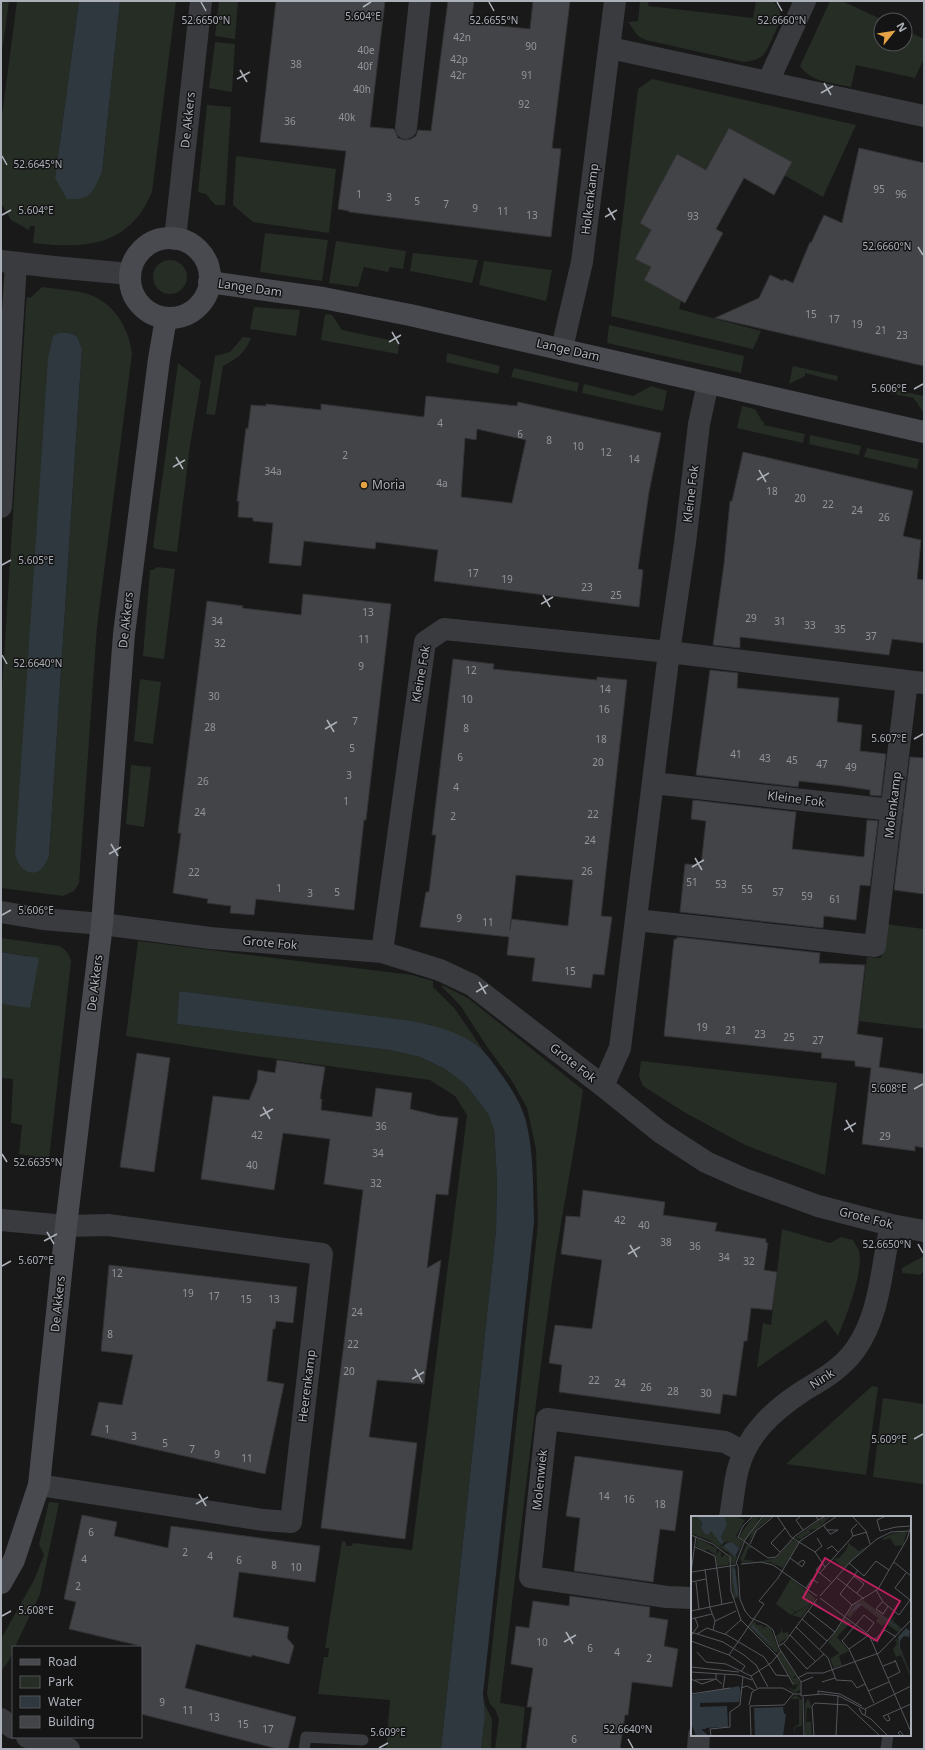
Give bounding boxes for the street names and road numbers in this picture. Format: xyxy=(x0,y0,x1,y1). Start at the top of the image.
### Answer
street label: De Akkers xyxy=(176,91,199,149)
street label: Holkenkamp xyxy=(577,162,602,236)
street label: Lange Dam xyxy=(217,275,283,300)
street label: Lange Dam xyxy=(535,334,601,365)
street label: Kleine Fok xyxy=(679,464,703,524)
street label: De Akkers xyxy=(114,591,137,649)
street label: Kleine Fok xyxy=(407,644,434,704)
street label: Molenkamp xyxy=(880,771,905,839)
street label: Kleine Fok xyxy=(766,787,826,811)
street label: Grote Fok xyxy=(242,932,299,953)
street label: De Akkers xyxy=(83,954,106,1012)
street label: Grote Fok xyxy=(546,1039,601,1087)
street label: Grote Fok xyxy=(837,1203,895,1233)
street label: De Akkers xyxy=(46,1275,69,1333)
street label: Heerenkamp xyxy=(294,1349,319,1423)
street label: Nink xyxy=(806,1364,838,1393)
street label: Molenwiek xyxy=(528,1448,551,1511)

